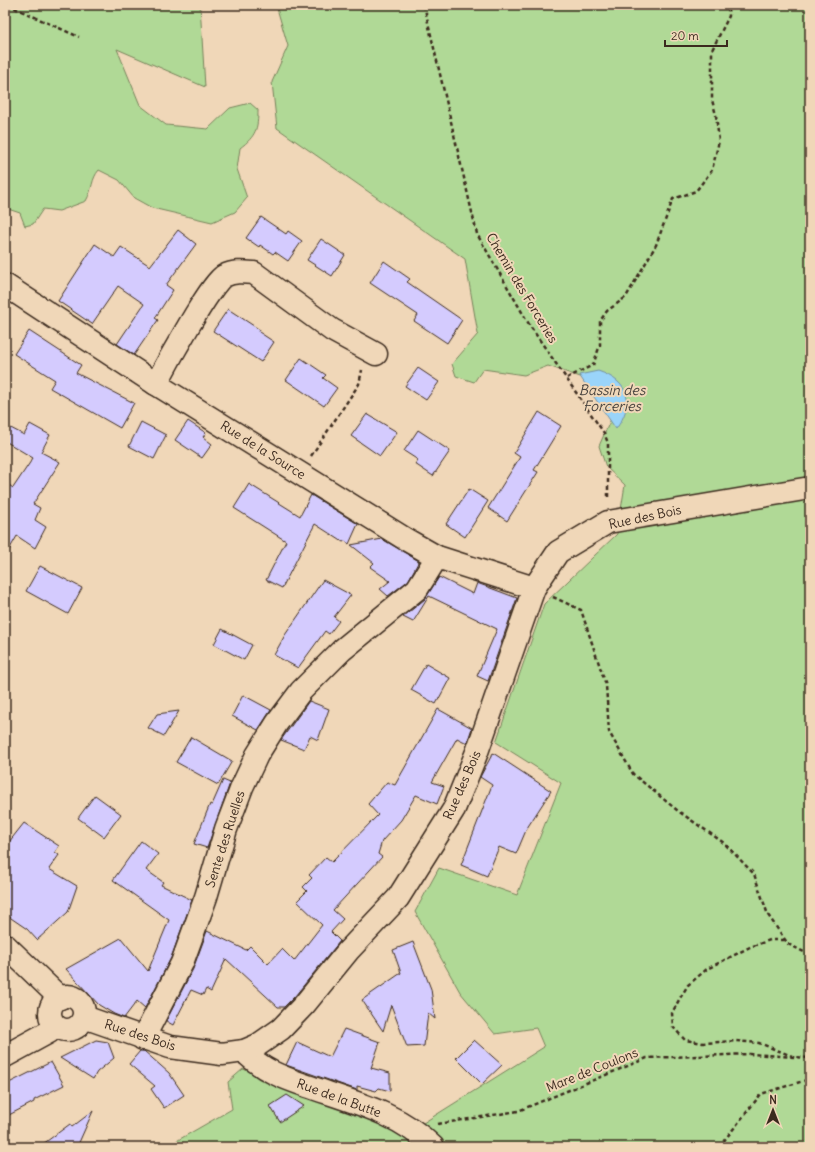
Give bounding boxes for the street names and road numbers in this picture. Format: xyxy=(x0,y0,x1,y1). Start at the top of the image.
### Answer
street label: Chemin des Forceries xyxy=(482,230,562,346)
street label: Rue de la Source xyxy=(217,417,309,483)
street label: Rue des Bois xyxy=(607,501,683,533)
street label: Rue des Bois xyxy=(439,748,485,822)
street label: Sente des Ruelles xyxy=(201,788,249,890)
street label: Rue des Bois xyxy=(102,1015,178,1055)
street label: Mare de Coulons xyxy=(544,1044,640,1096)
street label: Rue de la Butte xyxy=(294,1075,384,1121)

